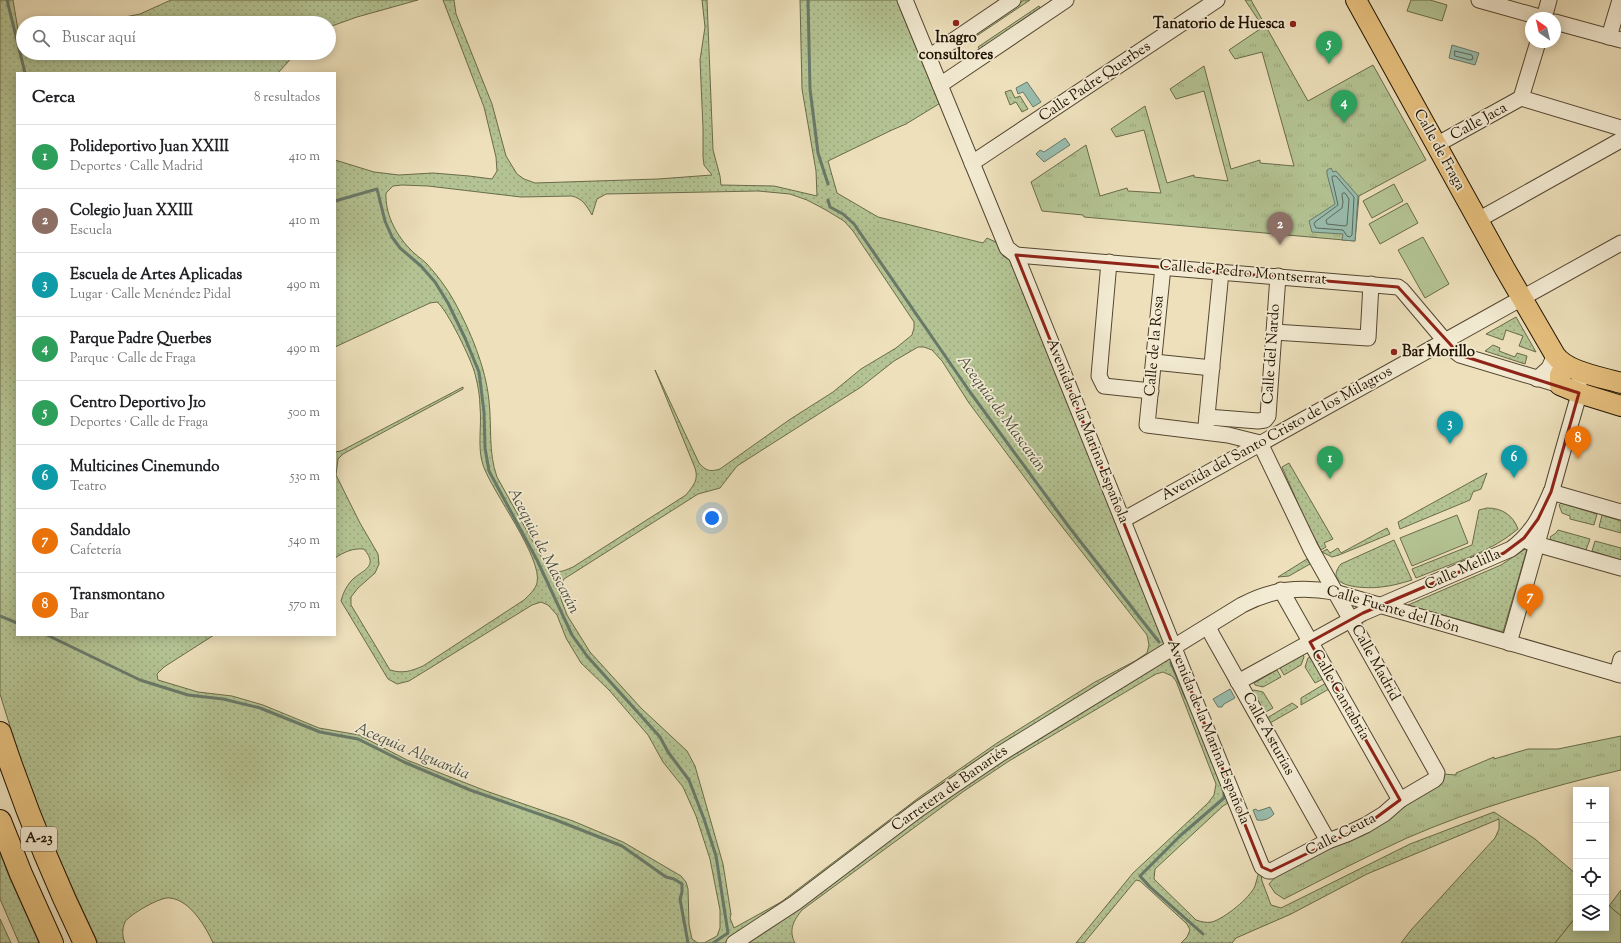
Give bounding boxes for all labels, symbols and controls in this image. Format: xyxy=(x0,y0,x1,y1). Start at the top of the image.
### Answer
north arrow xyxy=(1525,12,1561,48)
place label: Tanatorio de Huesca xyxy=(1153,14,1285,35)
search box xyxy=(16,16,336,60)
marker: Inagro consultores xyxy=(951,18,961,28)
marker: Tanatorio de Huesca xyxy=(1288,19,1298,29)
icon: search xyxy=(30,27,52,49)
text: Buscar aquí xyxy=(62,28,136,49)
place label: Inagro consultores xyxy=(919,28,993,66)
pin: 5 xyxy=(1316,31,1342,64)
street label: Calle Padre Querbes xyxy=(1035,37,1155,127)
text: Cerca xyxy=(32,86,75,110)
text: 8 resultados xyxy=(254,89,320,107)
pin: 4 xyxy=(1331,90,1357,123)
street label: Calle Jaca xyxy=(1447,98,1511,146)
street label: Calle de Fraga xyxy=(1408,105,1470,195)
text: Polideportivo Juan XXIII xyxy=(70,137,229,158)
text: 1 xyxy=(43,148,47,166)
text: 410 m xyxy=(289,148,320,166)
text: Deportes · Calle Madrid xyxy=(70,158,203,176)
text: Colegio Juan XXIII xyxy=(70,201,193,222)
text: 2 xyxy=(42,212,48,230)
text: 410 m xyxy=(289,212,320,230)
pin: 2 xyxy=(1267,212,1293,245)
text: Escuela xyxy=(70,222,112,240)
street label: Calle de Pedro Montserrat xyxy=(1159,255,1327,291)
text: Escuela de Artes Aplicadas xyxy=(70,265,242,286)
text: 3 xyxy=(42,276,48,294)
text: 490 m xyxy=(287,276,320,294)
text: Lugar · Calle Menéndez Pidal xyxy=(70,286,231,304)
street label: Calle de la Rosa xyxy=(1140,295,1170,397)
street label: Calle del Nardo xyxy=(1258,303,1286,405)
text: Parque Padre Querbes xyxy=(70,329,212,350)
street label: Avenida de la Marina Española xyxy=(1040,335,1134,527)
text: 4 xyxy=(42,340,48,358)
text: 490 m xyxy=(287,340,320,358)
place label: Bar Morillo xyxy=(1402,342,1475,363)
marker: Bar Morillo xyxy=(1389,347,1399,357)
text: Parque · Calle de Fraga xyxy=(70,350,196,368)
water label: Acequia de Mascarán xyxy=(951,351,1052,477)
street label: Avenida del Santo Cristo de los Milagros xyxy=(1158,361,1396,506)
text: Centro Deportivo J10 xyxy=(70,393,206,414)
text: 5 xyxy=(43,404,47,422)
text: 500 m xyxy=(288,404,320,422)
pin: 3 xyxy=(1437,411,1463,444)
text: Deportes · Calle de Fraga xyxy=(70,414,208,432)
pin: 8 xyxy=(1565,426,1591,459)
pin: 6 xyxy=(1501,445,1527,478)
pin: 1 xyxy=(1317,446,1343,479)
text: Multicines Cinemundo xyxy=(70,457,219,478)
text: 6 xyxy=(42,468,48,486)
text: 530 m xyxy=(290,468,320,486)
text: Teatro xyxy=(70,478,106,496)
water label: Acequia de Mascarán xyxy=(501,484,585,619)
your location xyxy=(702,508,722,528)
text: Sanddalo xyxy=(70,521,131,542)
text: 7 xyxy=(42,532,48,550)
text: 540 m xyxy=(289,532,320,550)
text: Cafetería xyxy=(70,542,122,560)
street label: Calle Melilla xyxy=(1422,544,1505,596)
street label: Calle Fuente del Ibón xyxy=(1324,581,1462,639)
pin: 7 xyxy=(1517,584,1543,617)
text: Transmontano xyxy=(70,585,165,606)
text: 8 xyxy=(42,596,48,614)
text: 570 m xyxy=(289,596,320,614)
text: Bar xyxy=(70,606,89,624)
street label: Calle Madrid xyxy=(1345,621,1405,705)
street label: Avenida de la Marina Española xyxy=(1161,636,1255,828)
street label: Calle Cantabria xyxy=(1306,646,1375,744)
street label: Calle Asturias xyxy=(1237,689,1299,779)
water label: Acequia Alguardia xyxy=(351,717,473,787)
street label: Carretera de Banariés xyxy=(888,741,1013,837)
map controls xyxy=(1573,787,1609,931)
button: + xyxy=(1573,787,1609,823)
street label: Calle Ceuta xyxy=(1302,808,1380,862)
button: − xyxy=(1573,823,1609,859)
road number: A-23 xyxy=(21,827,57,851)
button: locate xyxy=(1573,859,1609,895)
button: layers xyxy=(1573,895,1609,931)

